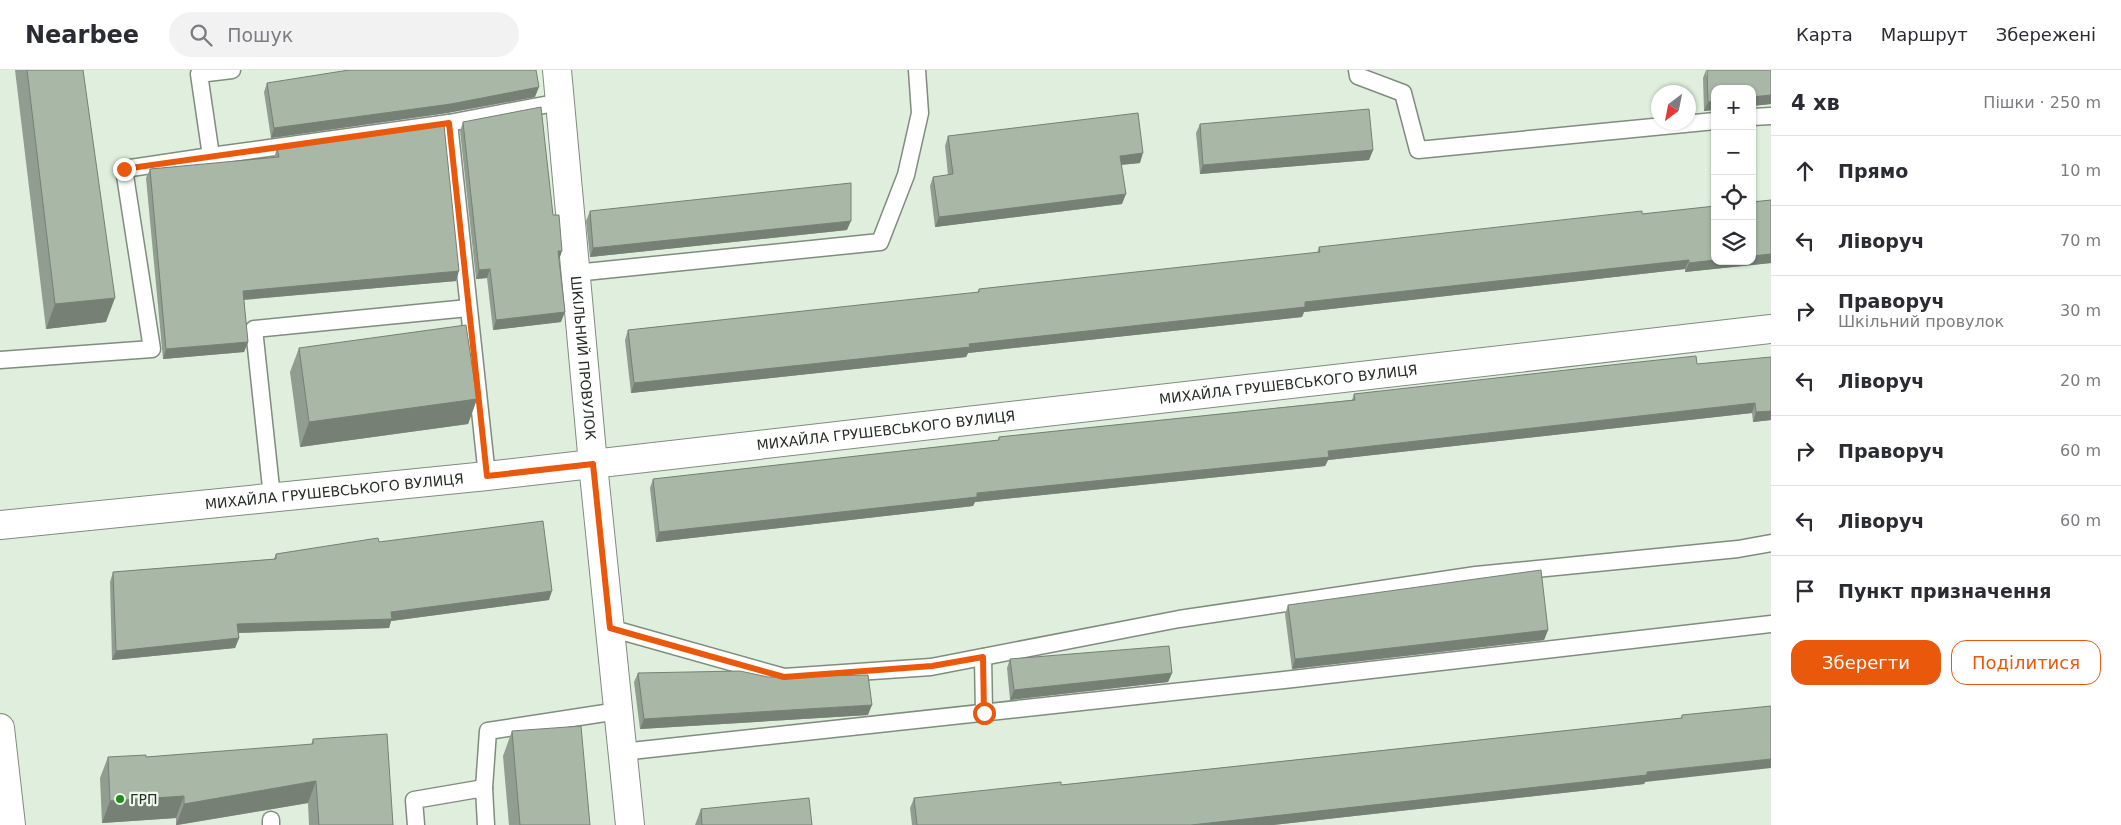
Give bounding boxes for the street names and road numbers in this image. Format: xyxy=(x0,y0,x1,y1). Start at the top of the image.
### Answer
street label: ШКІЛЬНИЙ ПРОВУЛОК xyxy=(568,275,599,441)
street label: МИХАЙЛА ГРУШЕВСЬКОГО ВУЛИЦЯ xyxy=(1158,362,1418,407)
street label: МИХАЙЛА ГРУШЕВСЬКОГО ВУЛИЦЯ xyxy=(756,408,1016,453)
street label: МИХАЙЛА ГРУШЕВСЬКОГО ВУЛИЦЯ xyxy=(204,470,464,512)

